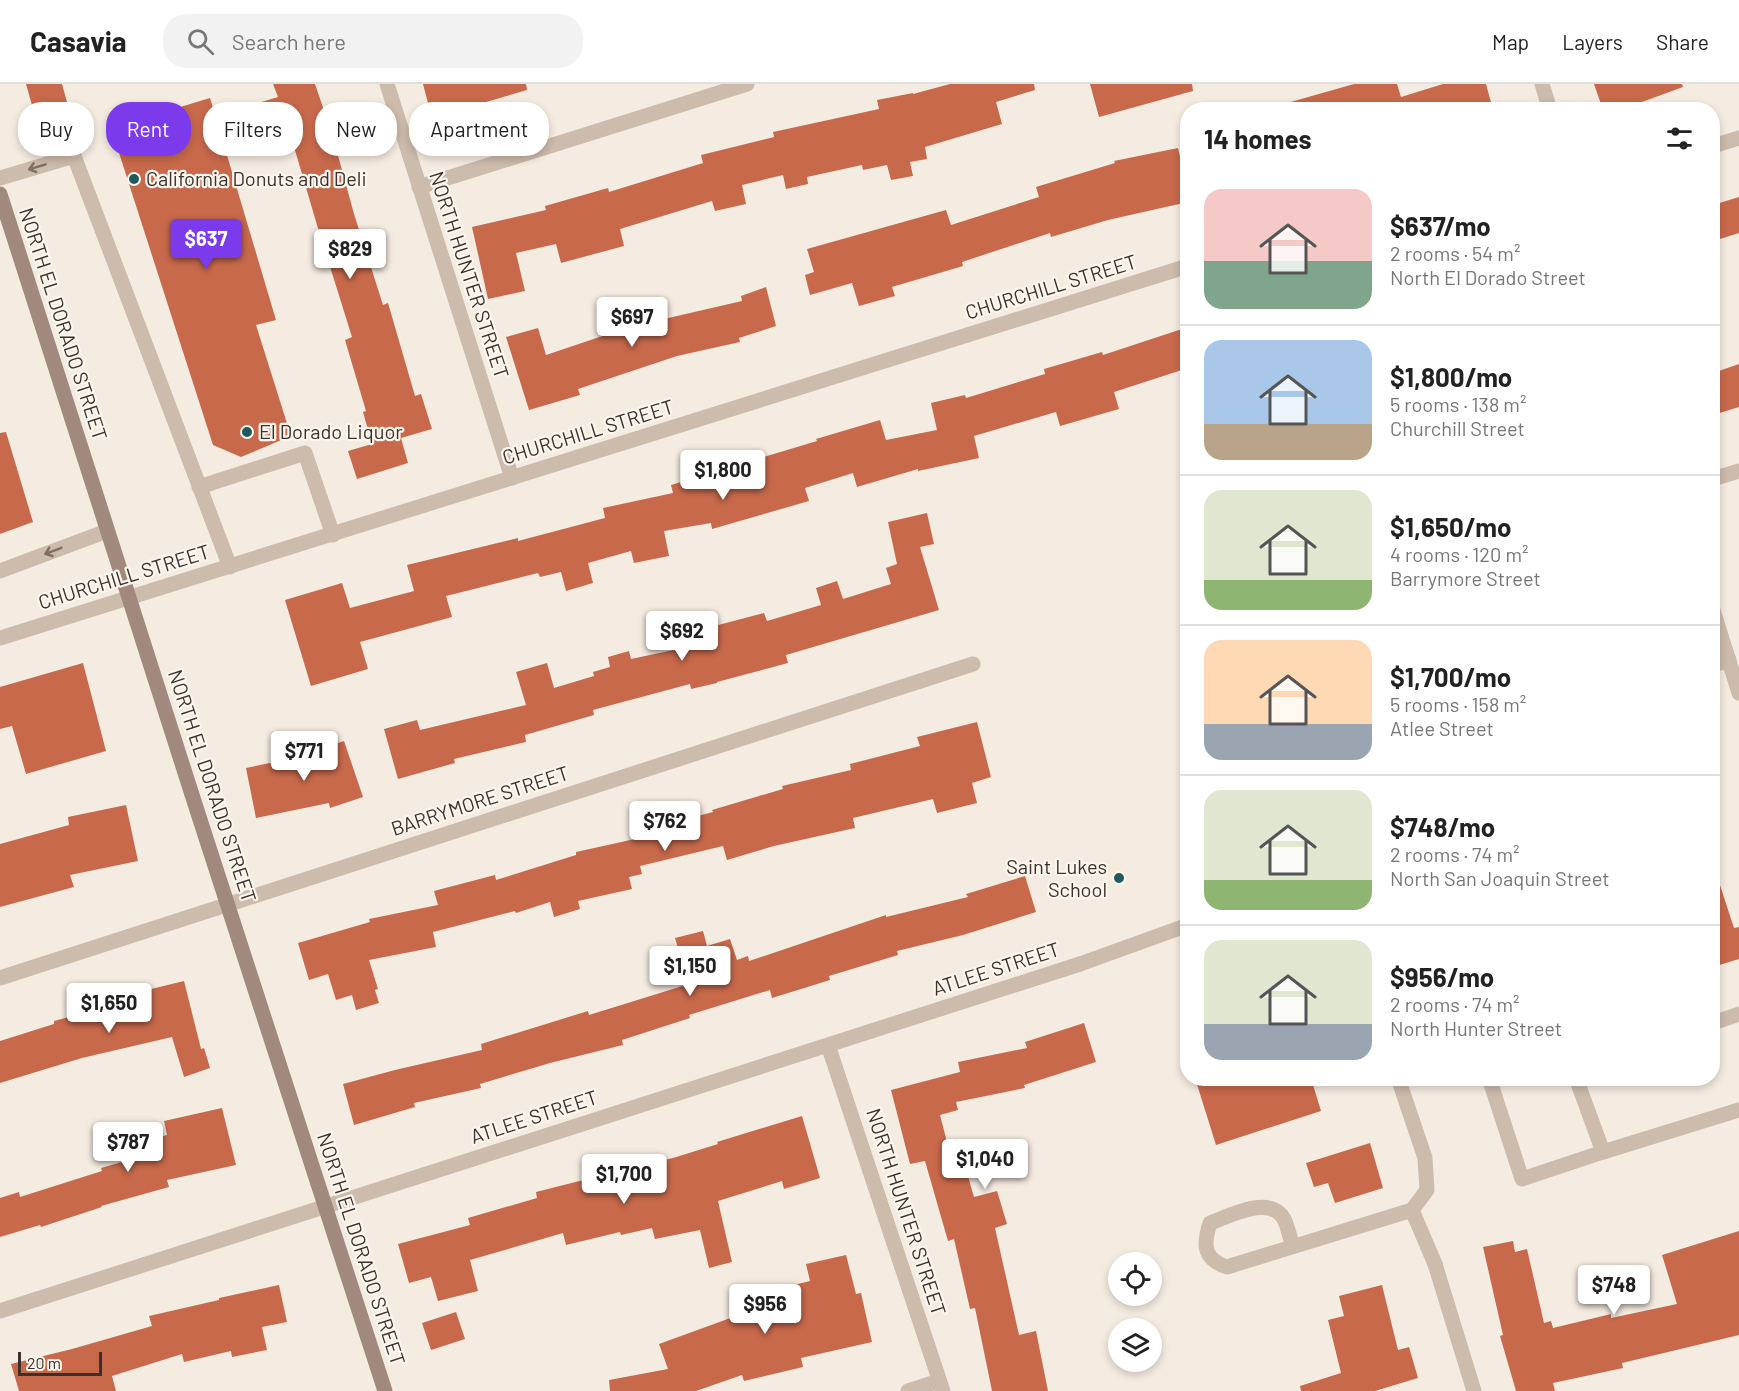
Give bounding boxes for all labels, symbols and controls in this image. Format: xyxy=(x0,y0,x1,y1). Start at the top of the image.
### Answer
search box xyxy=(163,14,583,68)
text: Casavia xyxy=(30,24,127,58)
icon: search xyxy=(184,25,217,58)
text: Search here xyxy=(232,28,346,54)
text: Map xyxy=(1492,29,1529,54)
text: Layers xyxy=(1562,29,1623,54)
text: Share xyxy=(1656,29,1709,54)
chip: Buy xyxy=(18,102,94,156)
chip: Rent xyxy=(106,102,191,156)
chip: Filters xyxy=(203,102,303,156)
chip: New xyxy=(315,102,397,156)
chip: Apartment xyxy=(409,102,549,156)
icon: filters xyxy=(1663,122,1696,155)
text: 14 homes xyxy=(1204,123,1311,154)
one-way arrow xyxy=(28,162,47,173)
place label: California Donuts and Deli xyxy=(146,166,367,190)
street label: NORTH HUNTER STREET xyxy=(425,168,515,381)
marker: California Donuts and Deli xyxy=(127,172,141,186)
street label: NORTH EL DORADO STREET xyxy=(15,204,113,443)
text: $637/mo xyxy=(1390,210,1491,241)
icon: home xyxy=(1252,213,1324,285)
pin: $637 xyxy=(170,219,242,270)
text: $637 xyxy=(185,226,227,250)
pin: $829 xyxy=(314,229,386,280)
text: $829 xyxy=(328,236,372,260)
text: 2 rooms · 54 m² xyxy=(1390,241,1520,265)
street label: CHURCHILL STREET xyxy=(962,249,1139,324)
text: North El Dorado Street xyxy=(1390,265,1586,289)
pin: $697 xyxy=(596,297,668,348)
text: $697 xyxy=(611,304,653,328)
text: $1,800/mo xyxy=(1390,361,1512,392)
icon: home xyxy=(1252,364,1324,436)
text: 5 rooms · 138 m² xyxy=(1390,392,1526,416)
street label: CHURCHILL STREET xyxy=(499,394,676,469)
text: Churchill Street xyxy=(1390,416,1525,440)
place label: El Dorado Liquor xyxy=(259,419,403,443)
marker: El Dorado Liquor xyxy=(240,425,254,439)
pin: $1,800 xyxy=(674,450,772,501)
text: $1,800 xyxy=(694,457,752,481)
text: $1,650/mo xyxy=(1390,511,1511,542)
icon: home xyxy=(1252,514,1324,586)
street label: CHURCHILL STREET xyxy=(35,539,212,614)
text: 4 rooms · 120 m² xyxy=(1390,542,1528,566)
one-way arrow xyxy=(44,547,63,558)
text: Barrymore Street xyxy=(1390,566,1541,590)
pin: $692 xyxy=(646,611,718,662)
text: $692 xyxy=(660,618,704,642)
text: $1,700/mo xyxy=(1390,661,1511,692)
icon: home xyxy=(1252,664,1324,736)
street label: NORTH EL DORADO STREET xyxy=(164,666,262,905)
text: 5 rooms · 158 m² xyxy=(1390,692,1526,716)
text: Atlee Street xyxy=(1390,716,1494,740)
pin: $771 xyxy=(268,731,340,782)
text: $771 xyxy=(285,738,323,762)
street label: BARRYMORE STREET xyxy=(388,760,572,840)
pin: $762 xyxy=(629,801,701,852)
text: $762 xyxy=(643,808,687,832)
text: $748/mo xyxy=(1390,811,1495,842)
icon: home xyxy=(1252,814,1324,886)
text: 2 rooms · 74 m² xyxy=(1390,842,1520,866)
place label: Saint Lukes School xyxy=(1006,854,1107,901)
text: North San Joaquin Street xyxy=(1390,866,1610,890)
marker: Saint Lukes School xyxy=(1112,871,1126,885)
street label: ATLEE STREET xyxy=(929,936,1062,1000)
pin: $1,150 xyxy=(641,946,739,997)
text: $1,150 xyxy=(663,953,717,977)
text: $956/mo xyxy=(1390,961,1494,992)
icon: home xyxy=(1252,964,1324,1036)
pin: $1,650 xyxy=(60,983,158,1034)
text: $1,650 xyxy=(81,990,137,1014)
text: 2 rooms · 74 m² xyxy=(1390,992,1520,1016)
text: North Hunter Street xyxy=(1390,1016,1562,1040)
street label: ATLEE STREET xyxy=(467,1084,600,1148)
street label: NORTH HUNTER STREET xyxy=(862,1105,952,1318)
pin: $787 xyxy=(92,1122,164,1173)
text: $787 xyxy=(107,1129,149,1153)
street label: NORTH EL DORADO STREET xyxy=(313,1129,411,1368)
pin: $1,040 xyxy=(936,1139,1034,1190)
text: $1,040 xyxy=(956,1146,1014,1170)
pin: $1,700 xyxy=(575,1154,673,1205)
text: $1,700 xyxy=(596,1161,652,1185)
map controls xyxy=(1108,1252,1162,1372)
button: locate xyxy=(1108,1252,1162,1306)
pin: $748 xyxy=(1578,1265,1650,1316)
text: $748 xyxy=(1592,1272,1636,1296)
pin: $956 xyxy=(729,1284,801,1335)
text: $956 xyxy=(743,1291,787,1315)
button: layers xyxy=(1108,1318,1162,1372)
scale bar xyxy=(18,1349,102,1376)
text: 20 m xyxy=(27,1353,61,1372)

